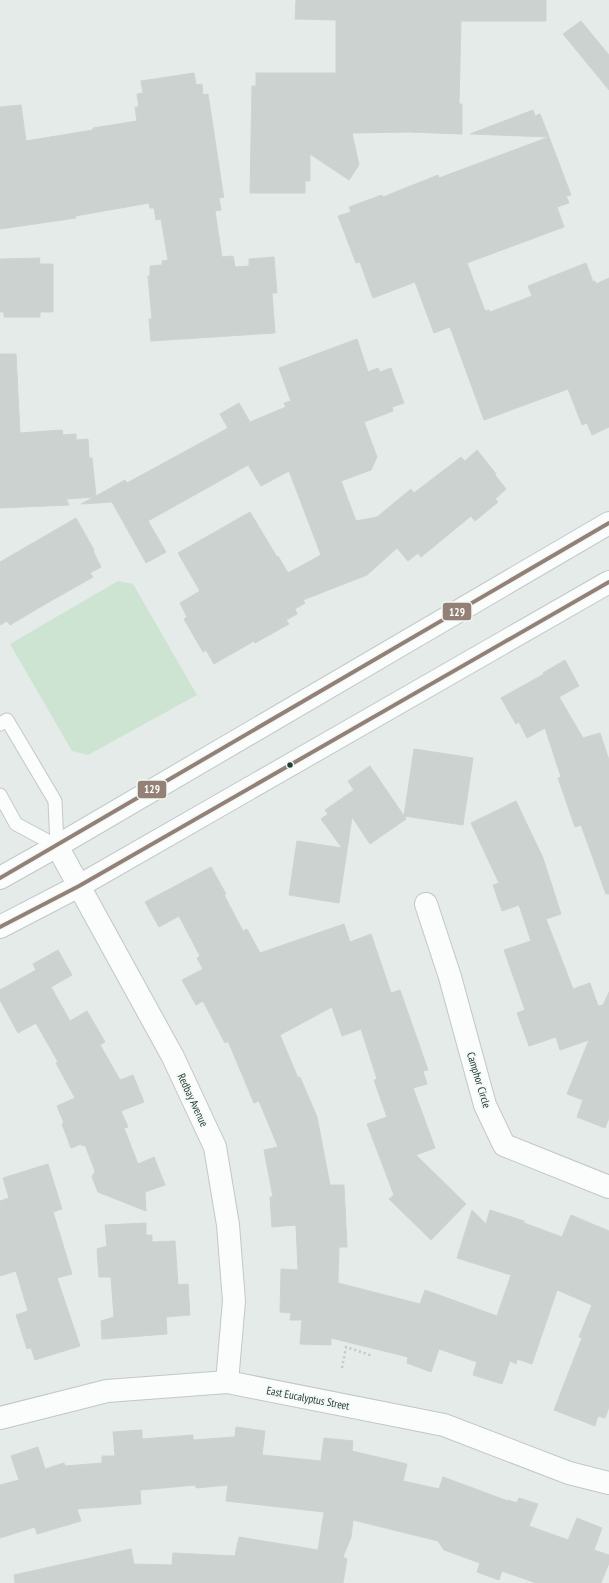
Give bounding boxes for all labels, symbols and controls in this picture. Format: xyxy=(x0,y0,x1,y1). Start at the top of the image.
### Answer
line badge: 129 xyxy=(442,602,472,621)
text: 129 xyxy=(449,605,465,619)
unlabelled marker xyxy=(285,760,295,770)
line badge: 129 xyxy=(137,780,167,799)
text: 129 xyxy=(144,782,160,796)
street label: Camphor Circle xyxy=(464,1050,494,1110)
street label: Redbay Avenue xyxy=(175,1071,212,1129)
street label: East Eucalyptus Street xyxy=(265,1383,351,1413)

